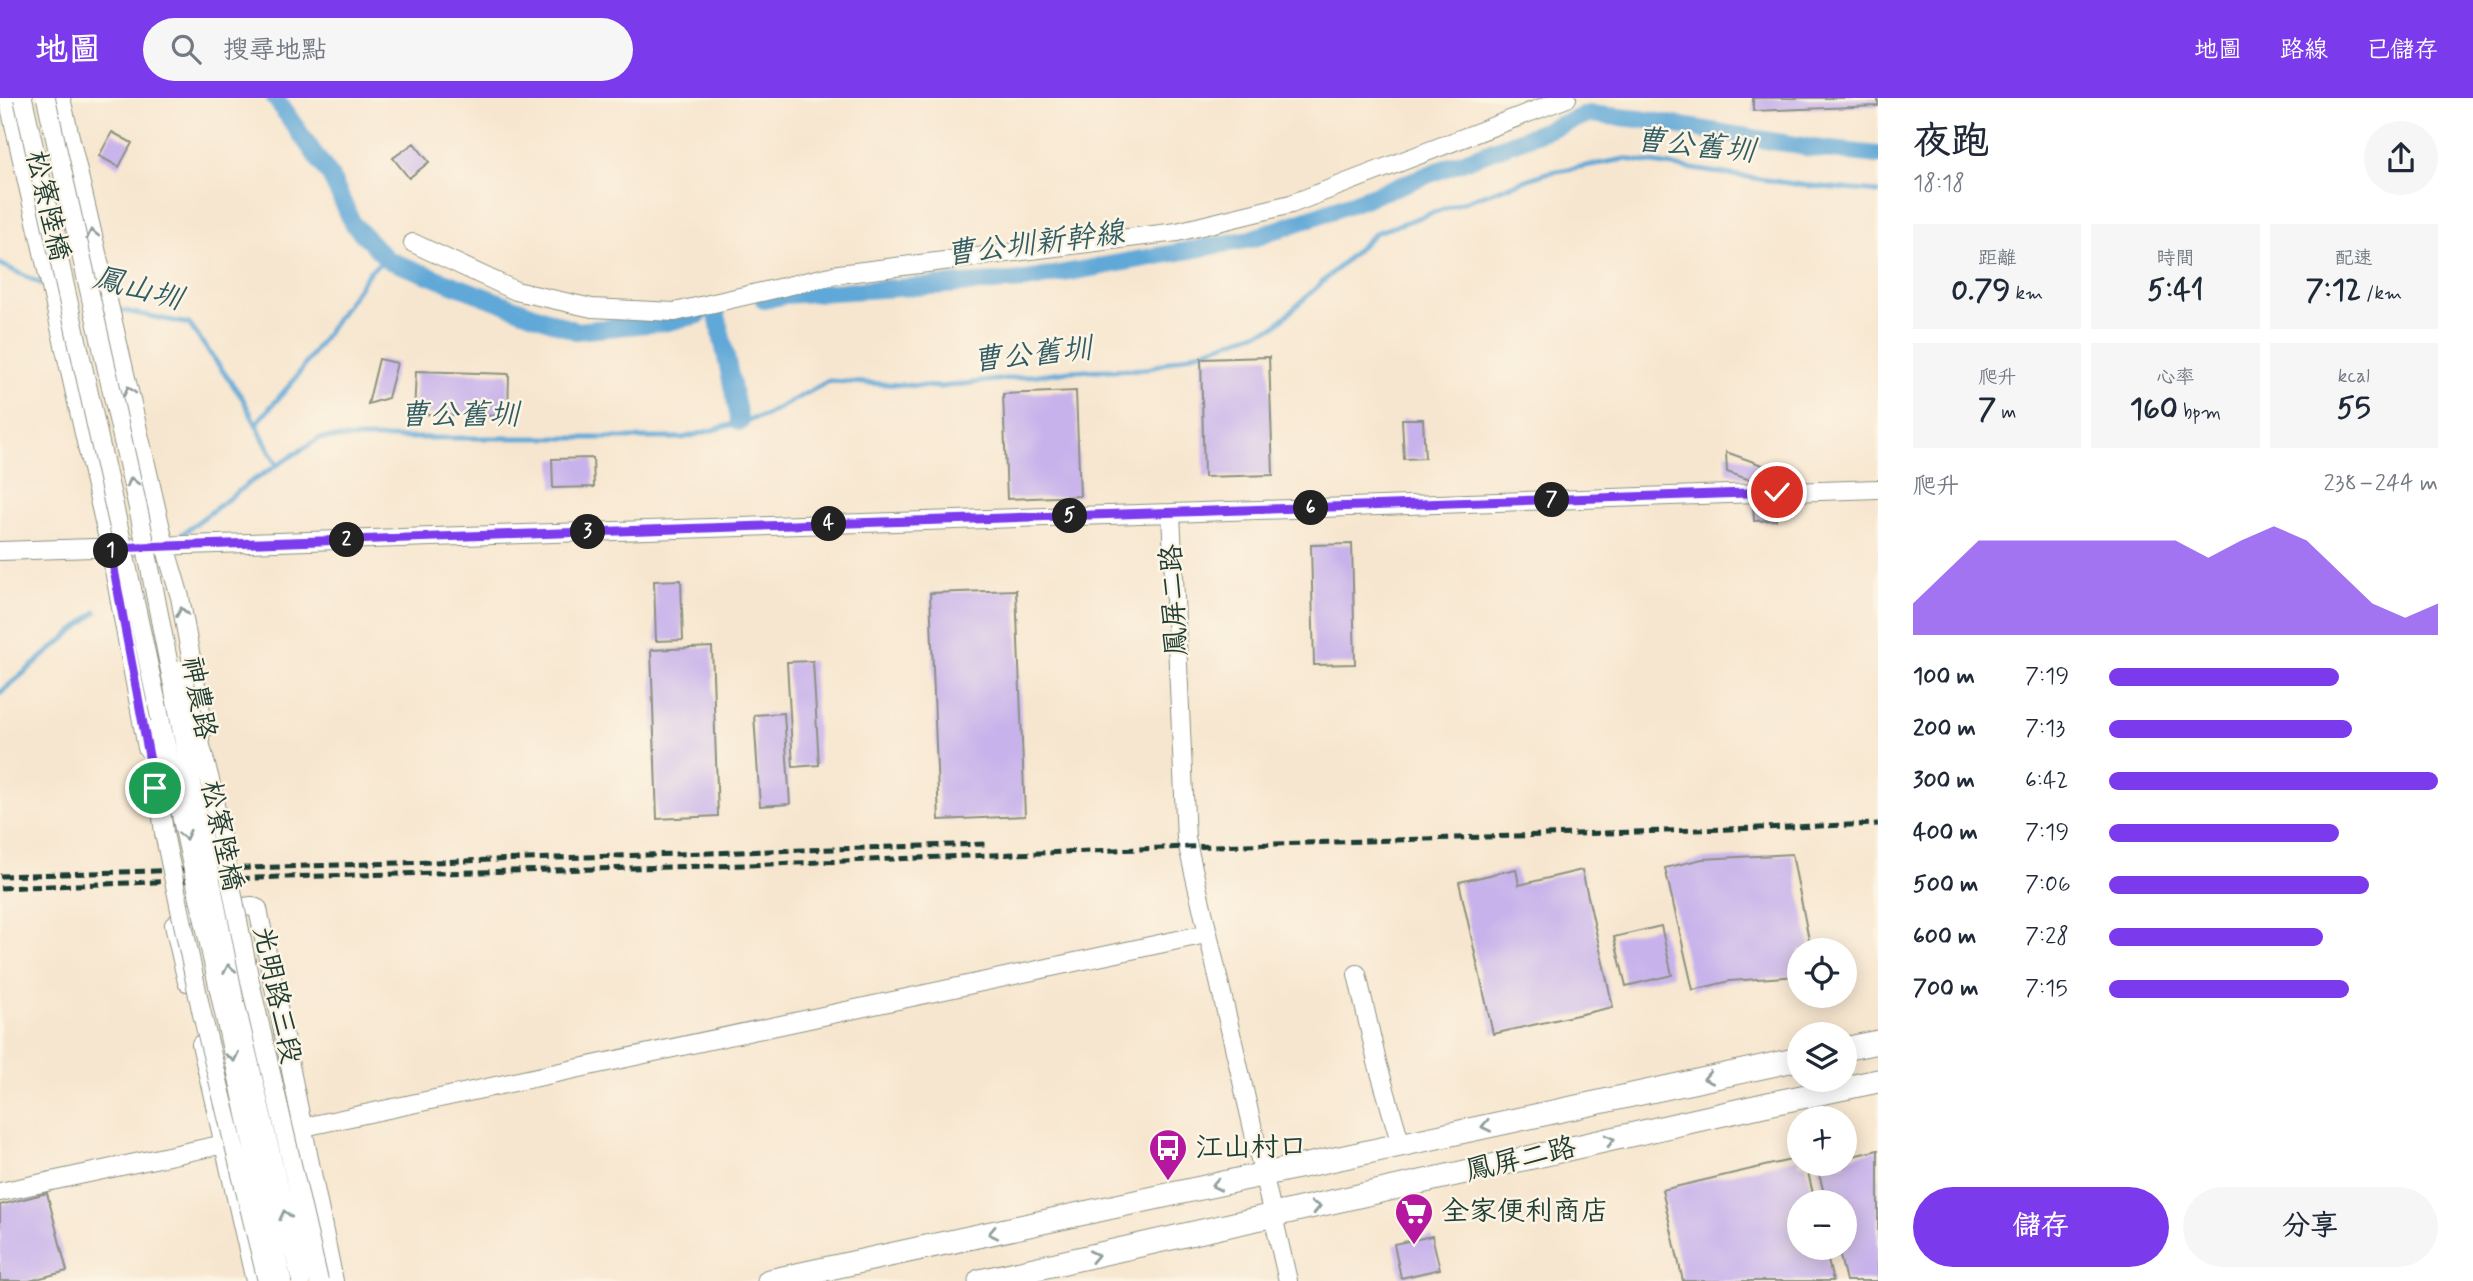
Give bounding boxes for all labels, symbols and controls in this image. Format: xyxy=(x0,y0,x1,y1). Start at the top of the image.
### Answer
search box xyxy=(143,18,633,81)
text: 地圖 xyxy=(35,29,101,73)
icon: search xyxy=(167,30,205,68)
text: 搜尋地點 xyxy=(223,34,327,68)
text: 地圖 xyxy=(2194,35,2242,66)
text: 路線 xyxy=(2280,35,2328,66)
text: 已儲存 xyxy=(2366,35,2438,66)
text: 夜跑 xyxy=(1913,118,1989,167)
water label: 曹公舊圳 xyxy=(1633,120,1760,172)
button: share xyxy=(2364,121,2438,195)
street label: 松寮陸橋 xyxy=(16,147,78,265)
text: 18:18 xyxy=(1913,169,1965,199)
water label: 曹公圳新幹線 xyxy=(943,213,1129,274)
one-way arrow xyxy=(86,228,101,240)
text: 距離 xyxy=(1978,246,2016,271)
text: 時間 xyxy=(2156,246,2195,271)
text: 配速 xyxy=(2335,246,2373,271)
water label: 鳳山圳 xyxy=(89,258,189,320)
text: 0.79 xyxy=(1951,271,2010,310)
text: 5:41 xyxy=(2147,271,2204,310)
text: 7:12 xyxy=(2306,271,2361,310)
text: km xyxy=(2010,281,2043,306)
text: /km xyxy=(2361,281,2402,306)
water label: 曹公舊圳 xyxy=(970,329,1097,381)
text: kcal xyxy=(2338,364,2370,389)
text: 爬升 xyxy=(1978,365,2016,390)
text: 心率 xyxy=(2156,365,2195,390)
one-way arrow xyxy=(122,385,137,397)
text: 55 xyxy=(2337,389,2371,428)
text: 7 xyxy=(1978,390,1996,429)
text: 160 xyxy=(2130,390,2178,429)
water label: 曹公舊圳 xyxy=(399,396,522,435)
text: m xyxy=(1996,400,2016,425)
text: bpm xyxy=(2178,400,2221,425)
pin xyxy=(1747,462,1807,522)
text: 238–244 m xyxy=(2324,469,2438,499)
text: 爬升 xyxy=(1913,472,1959,502)
icon: check xyxy=(1758,473,1796,511)
one-way arrow xyxy=(126,476,140,488)
pin: 7 xyxy=(1534,482,1570,518)
text: 7 xyxy=(1546,487,1557,512)
pin: 6 xyxy=(1294,490,1328,526)
text: 6 xyxy=(1306,495,1315,520)
pin: 5 xyxy=(1052,498,1088,534)
text: 5 xyxy=(1064,503,1075,528)
pin: 4 xyxy=(812,506,846,542)
text: 4 xyxy=(823,511,834,536)
pin: 3 xyxy=(570,514,606,550)
text: 3 xyxy=(583,519,592,544)
pin: 2 xyxy=(330,522,364,558)
text: 2 xyxy=(342,527,351,552)
pin: 1 xyxy=(94,533,128,568)
text: 1 xyxy=(106,538,115,563)
street label: 鳳屏二路 xyxy=(1154,543,1196,657)
one-way arrow xyxy=(176,606,191,618)
street label: 神農路 xyxy=(172,653,224,743)
text: 100 m xyxy=(1913,662,1975,692)
text: 7:19 xyxy=(2025,662,2069,692)
text: 200 m xyxy=(1913,714,1976,744)
text: 7:13 xyxy=(2025,714,2065,744)
pin xyxy=(125,758,185,818)
text: 300 m xyxy=(1913,766,1975,796)
text: 6:42 xyxy=(2025,766,2068,796)
icon: arrive xyxy=(136,769,174,807)
street label: 松寮陸橋 xyxy=(191,777,251,895)
text: 400 m xyxy=(1913,818,1978,848)
text: 7:19 xyxy=(2025,818,2069,848)
one-way arrow xyxy=(176,829,191,841)
text: 500 m xyxy=(1913,870,1978,900)
text: 7:06 xyxy=(2025,870,2071,900)
text: 600 m xyxy=(1913,922,1976,952)
text: 7:28 xyxy=(2025,922,2069,952)
street label: 光明路三段 xyxy=(243,923,309,1067)
map controls xyxy=(1787,938,1857,1260)
button: locate xyxy=(1787,938,1857,1008)
one-way arrow xyxy=(222,963,237,975)
text: 700 m xyxy=(1913,974,1978,1004)
text: 7:15 xyxy=(2025,974,2068,1004)
button: layers xyxy=(1787,1022,1857,1092)
one-way arrow xyxy=(224,1051,239,1063)
one-way arrow xyxy=(1702,1070,1714,1085)
button: + xyxy=(1787,1106,1857,1176)
one-way arrow xyxy=(1480,1118,1492,1133)
bus stop icon: 江山村口 xyxy=(1147,1127,1189,1182)
street label: 鳳屏二路 xyxy=(1462,1129,1580,1191)
place label: 江山村口 xyxy=(1195,1130,1307,1167)
one-way arrow xyxy=(1604,1134,1616,1148)
one-way arrow xyxy=(1210,1177,1222,1192)
button: 儲存 xyxy=(1913,1187,2169,1267)
button: 分享 xyxy=(2183,1187,2438,1267)
button: − xyxy=(1787,1190,1857,1260)
supermarket icon: 全家便利商店 xyxy=(1393,1191,1435,1246)
place label: 全家便利商店 xyxy=(1441,1194,1609,1231)
one-way arrow xyxy=(1310,1201,1322,1215)
one-way arrow xyxy=(279,1209,293,1221)
one-way arrow xyxy=(987,1225,999,1239)
one-way arrow xyxy=(1088,1250,1100,1264)

